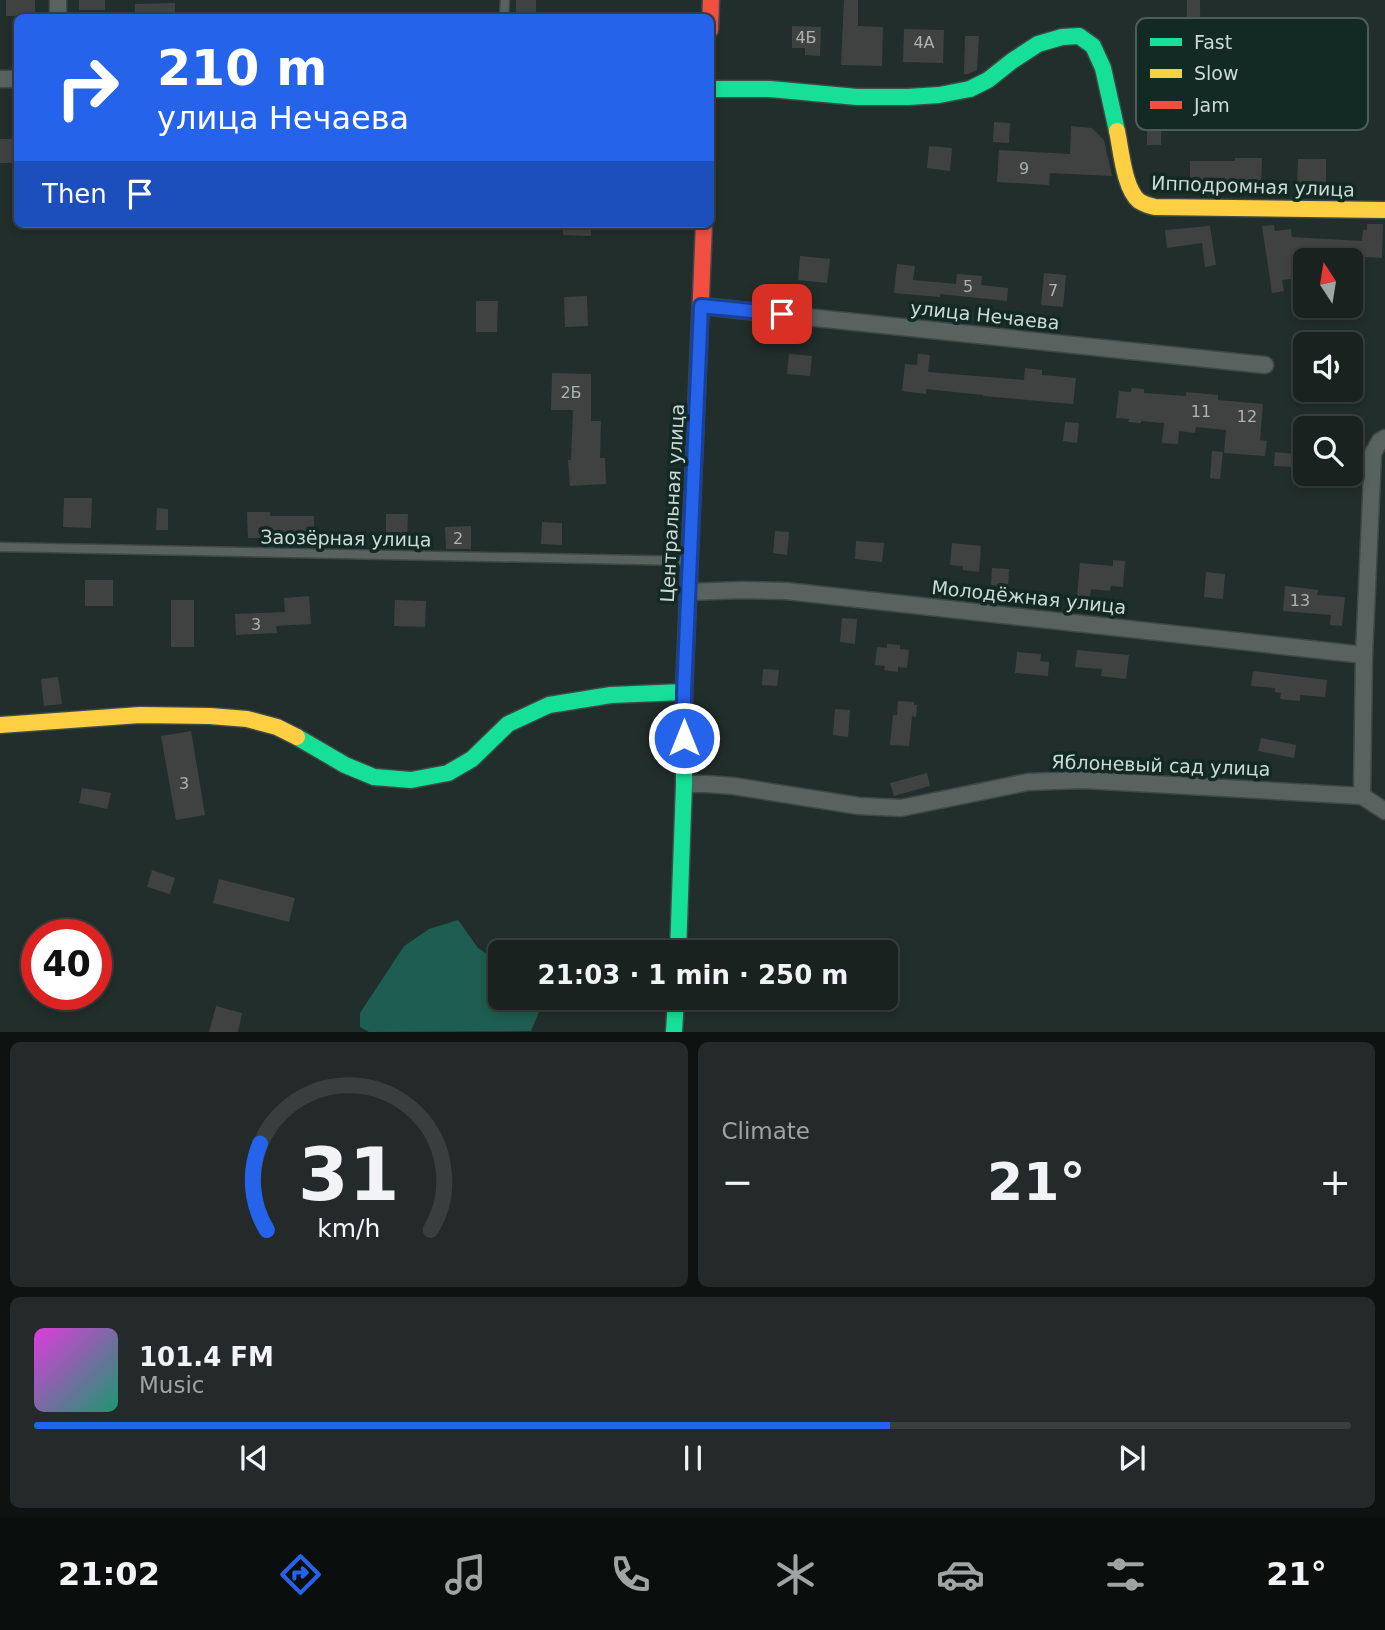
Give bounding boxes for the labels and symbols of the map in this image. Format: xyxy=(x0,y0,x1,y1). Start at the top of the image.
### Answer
legend xyxy=(1136,18,1368,130)
house number: 4Б xyxy=(795,28,817,47)
text: Fast xyxy=(1194,31,1232,53)
house number: 4А xyxy=(913,33,935,52)
text: Slow xyxy=(1194,62,1239,84)
text: Jam xyxy=(1193,94,1230,116)
house number: 9 xyxy=(1019,159,1029,178)
street label: Ипподромная улица xyxy=(1151,171,1355,201)
north arrow xyxy=(1293,248,1363,318)
house number: 5 xyxy=(963,277,973,296)
house number: 7 xyxy=(1048,281,1058,300)
pin xyxy=(752,284,812,344)
street label: улица Нечаева xyxy=(909,296,1061,334)
house number: 2Б xyxy=(560,383,582,402)
house number: 11 xyxy=(1191,402,1211,421)
street label: Центральная улица xyxy=(656,403,688,603)
house number: 12 xyxy=(1237,407,1257,426)
street label: Заозёрная улица xyxy=(260,526,432,550)
house number: 2 xyxy=(453,529,463,548)
street label: Молодёжная улица xyxy=(931,576,1127,618)
house number: 13 xyxy=(1290,591,1310,610)
house number: 3 xyxy=(251,615,261,634)
position arrow xyxy=(647,701,721,775)
street label: Яблоневый сад улица xyxy=(1051,750,1271,780)
house number: 3 xyxy=(179,774,189,793)
speed limit sign: 40 xyxy=(21,919,112,1010)

